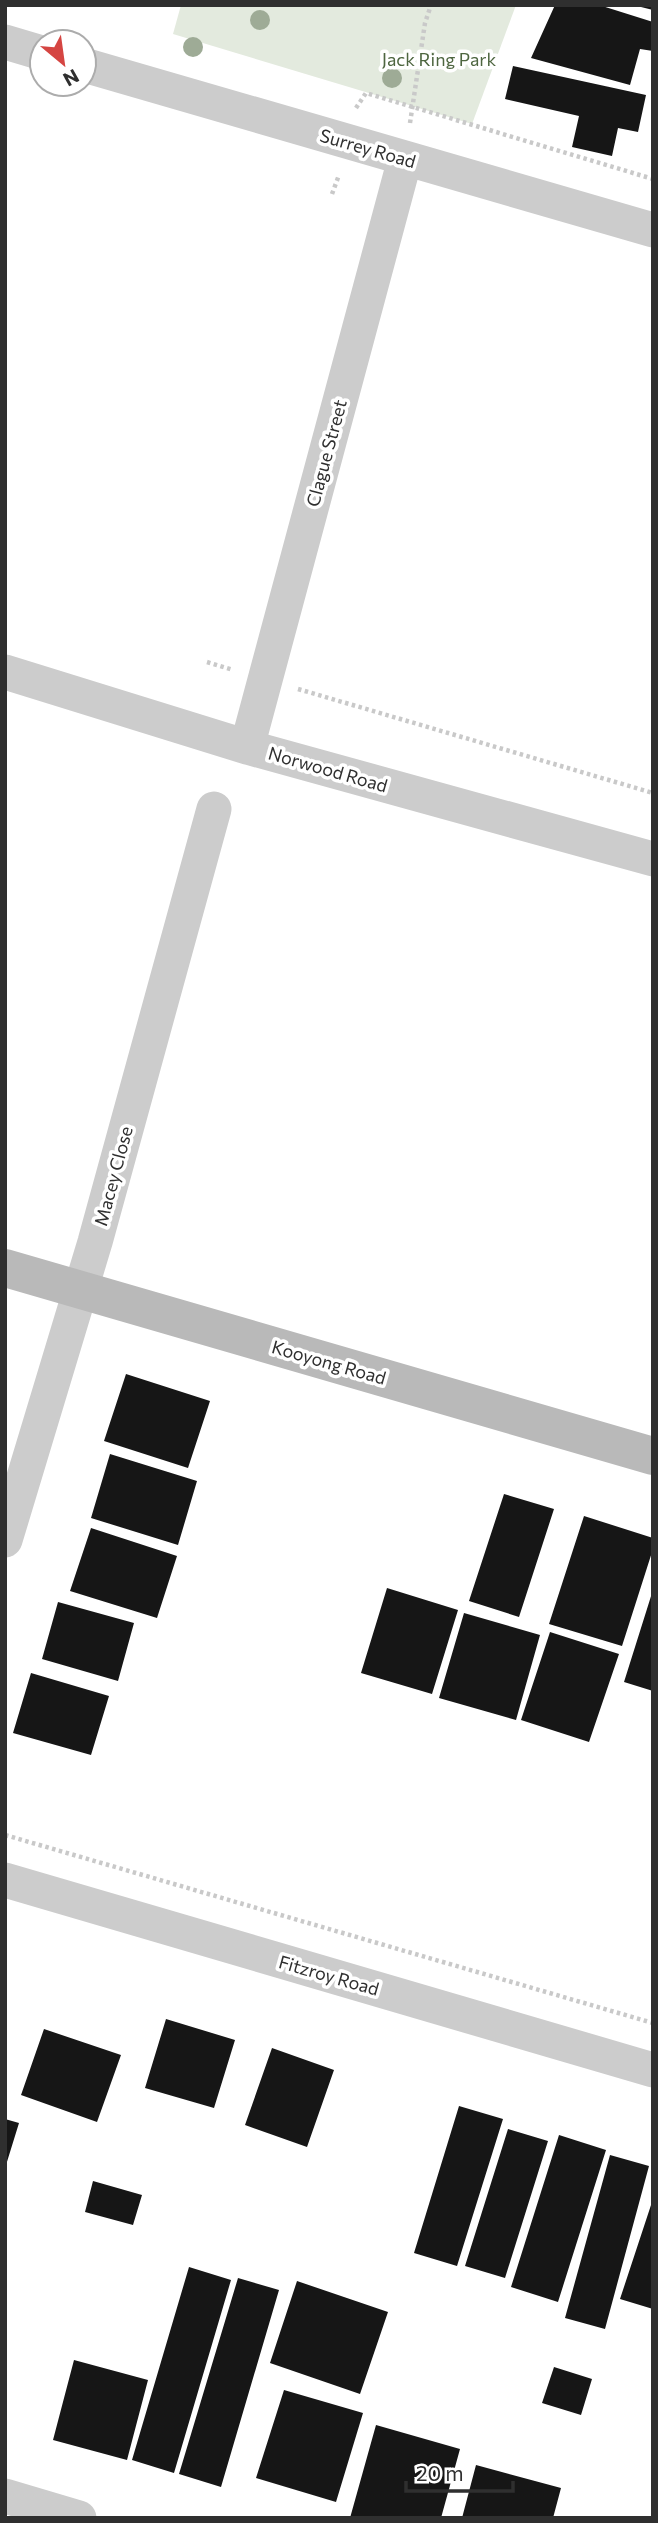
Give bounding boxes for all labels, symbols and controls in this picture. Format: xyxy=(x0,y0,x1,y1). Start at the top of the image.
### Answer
north arrow xyxy=(28,28,98,98)
park label: Jack Ring Park xyxy=(382,48,497,70)
text: N xyxy=(60,65,83,92)
street label: Surrey Road xyxy=(318,124,418,172)
street label: Clague Street xyxy=(301,397,351,509)
street label: Norwood Road xyxy=(266,741,390,797)
street label: Macey Close xyxy=(89,1124,137,1228)
street label: Kooyong Road xyxy=(269,1335,389,1389)
street label: Fitzroy Road xyxy=(276,1950,382,2000)
scale bar xyxy=(406,2450,513,2494)
text: 20 m xyxy=(416,2460,464,2485)

